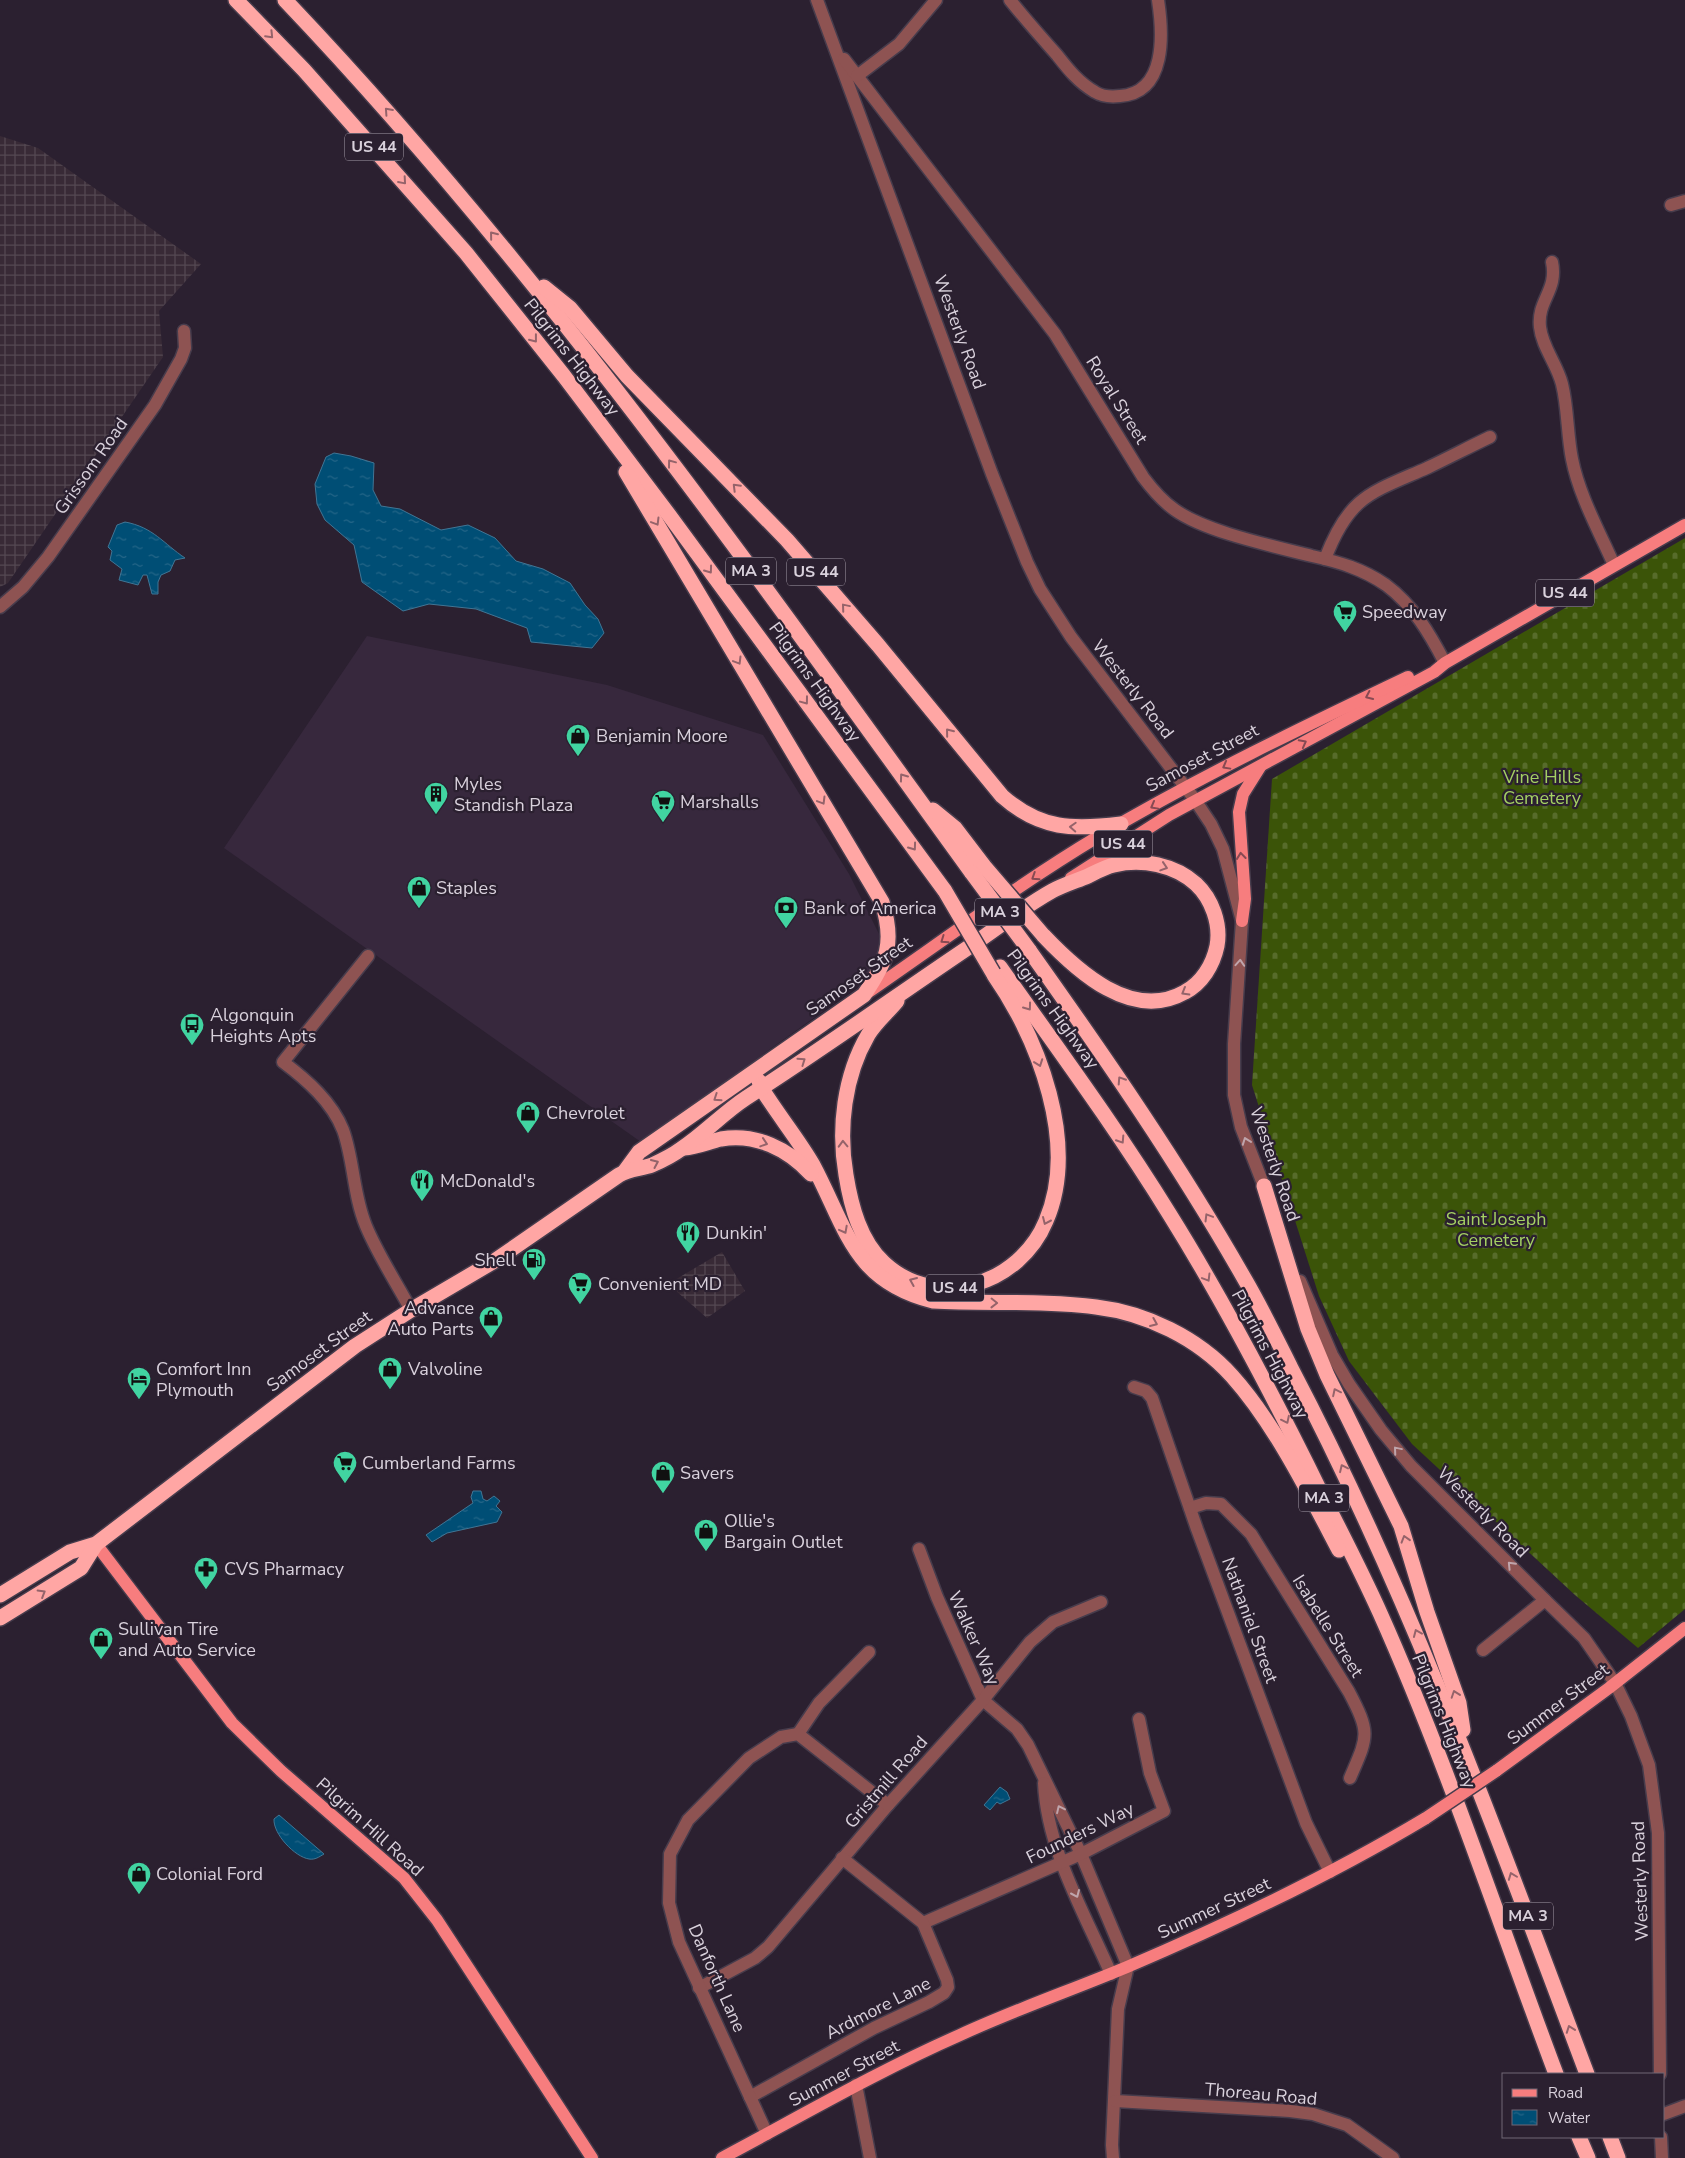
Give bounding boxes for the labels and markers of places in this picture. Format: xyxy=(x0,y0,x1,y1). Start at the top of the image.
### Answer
supermarket icon: Speedway xyxy=(1332,599,1358,633)
place label: Speedway xyxy=(1362,600,1448,624)
shop icon: Benjamin Moore xyxy=(565,723,591,757)
place label: Benjamin Moore xyxy=(596,724,728,748)
place label: Myles Standish Plaza xyxy=(454,772,573,817)
building icon: Myles Standish Plaza xyxy=(423,781,449,815)
supermarket icon: Marshalls xyxy=(650,789,676,823)
place label: Marshalls xyxy=(680,790,759,814)
shop icon: Staples xyxy=(406,875,432,909)
place label: Staples xyxy=(436,876,497,900)
bank icon: Bank of America xyxy=(773,895,799,929)
place label: Bank of America xyxy=(804,896,937,920)
place label: Algonquin Heights Apts xyxy=(210,1003,316,1048)
bus stop icon: Algonquin Heights Apts xyxy=(179,1012,205,1046)
shop icon: Chevrolet xyxy=(515,1100,541,1134)
place label: Chevrolet xyxy=(546,1101,625,1125)
restaurant icon: McDonald's xyxy=(409,1168,435,1202)
place label: McDonald's xyxy=(440,1169,535,1193)
restaurant icon: Dunkin' xyxy=(675,1220,701,1254)
place label: Dunkin' xyxy=(706,1221,767,1245)
fuel station icon: Shell xyxy=(521,1247,547,1281)
place label: Shell xyxy=(474,1248,517,1272)
supermarket icon: Convenient MD xyxy=(567,1271,593,1305)
place label: Convenient MD xyxy=(598,1272,722,1296)
place label: Advance Auto Parts xyxy=(388,1296,474,1341)
shop icon: Advance Auto Parts xyxy=(478,1305,504,1339)
shop icon: Valvoline xyxy=(377,1356,403,1390)
place label: Comfort Inn Plymouth xyxy=(156,1357,252,1402)
place label: Valvoline xyxy=(407,1357,482,1381)
hotel icon: Comfort Inn Plymouth xyxy=(126,1366,152,1400)
supermarket icon: Cumberland Farms xyxy=(332,1450,358,1484)
place label: Cumberland Farms xyxy=(362,1451,516,1475)
shop icon: Savers xyxy=(650,1460,676,1494)
place label: Savers xyxy=(680,1461,734,1485)
place label: Ollie's Bargain Outlet xyxy=(724,1509,843,1554)
shop icon: Ollie's Bargain Outlet xyxy=(693,1518,719,1552)
pharmacy icon: CVS Pharmacy xyxy=(193,1556,219,1590)
place label: CVS Pharmacy xyxy=(224,1557,345,1581)
place label: Sullivan Tire and Auto Service xyxy=(118,1617,256,1662)
shop icon: Sullivan Tire and Auto Service xyxy=(88,1626,114,1660)
shop icon: Colonial Ford xyxy=(126,1861,152,1895)
place label: Colonial Ford xyxy=(156,1862,263,1886)

